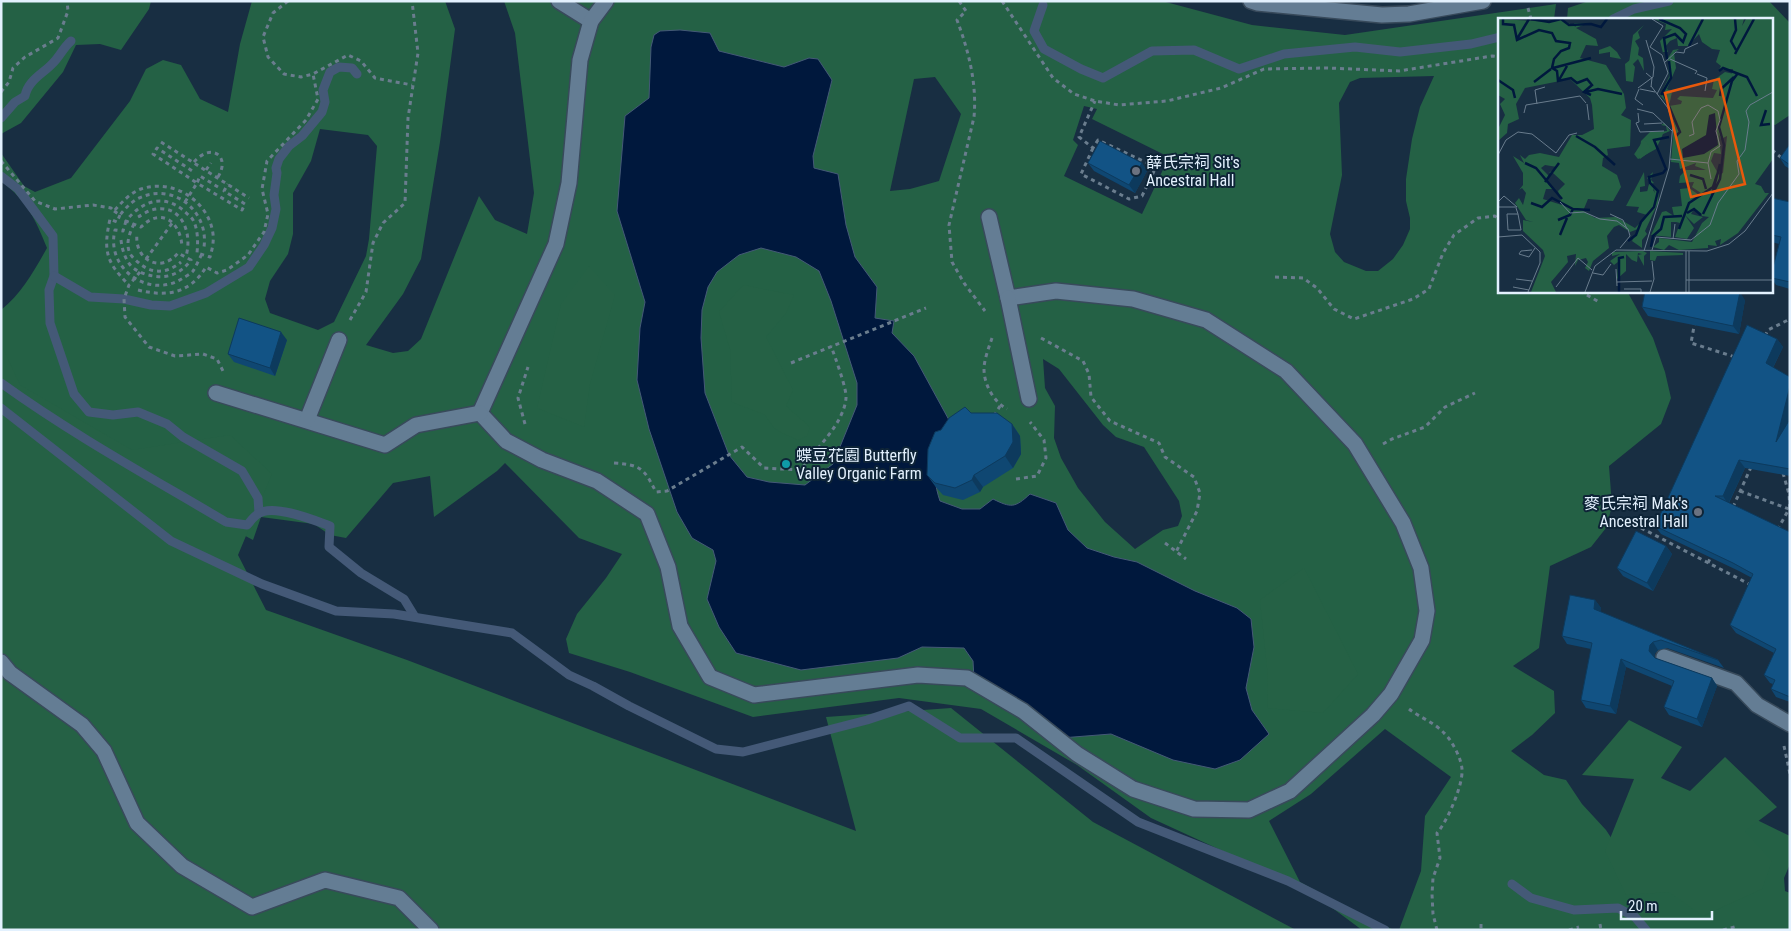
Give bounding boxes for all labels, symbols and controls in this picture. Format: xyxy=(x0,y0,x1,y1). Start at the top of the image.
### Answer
inset map xyxy=(1498,18,1774,292)
place label: 薛氏宗祠 Sit's Ancestral Hall xyxy=(1146,153,1240,190)
marker: 薛氏宗祠 Sit's Ancestral Hall xyxy=(1130,165,1142,177)
place label: 蝶豆花園 Butterfly Valley Organic Farm xyxy=(796,446,922,483)
marker: 蝶豆花園 Butterfly Valley Organic Farm xyxy=(780,458,792,470)
place label: 麥氏宗祠 Mak's Ancestral Hall xyxy=(1584,494,1688,531)
marker: 麥氏宗祠 Mak's Ancestral Hall xyxy=(1692,506,1704,518)
scale bar xyxy=(1621,888,1712,920)
text: 20 m xyxy=(1628,897,1658,915)

